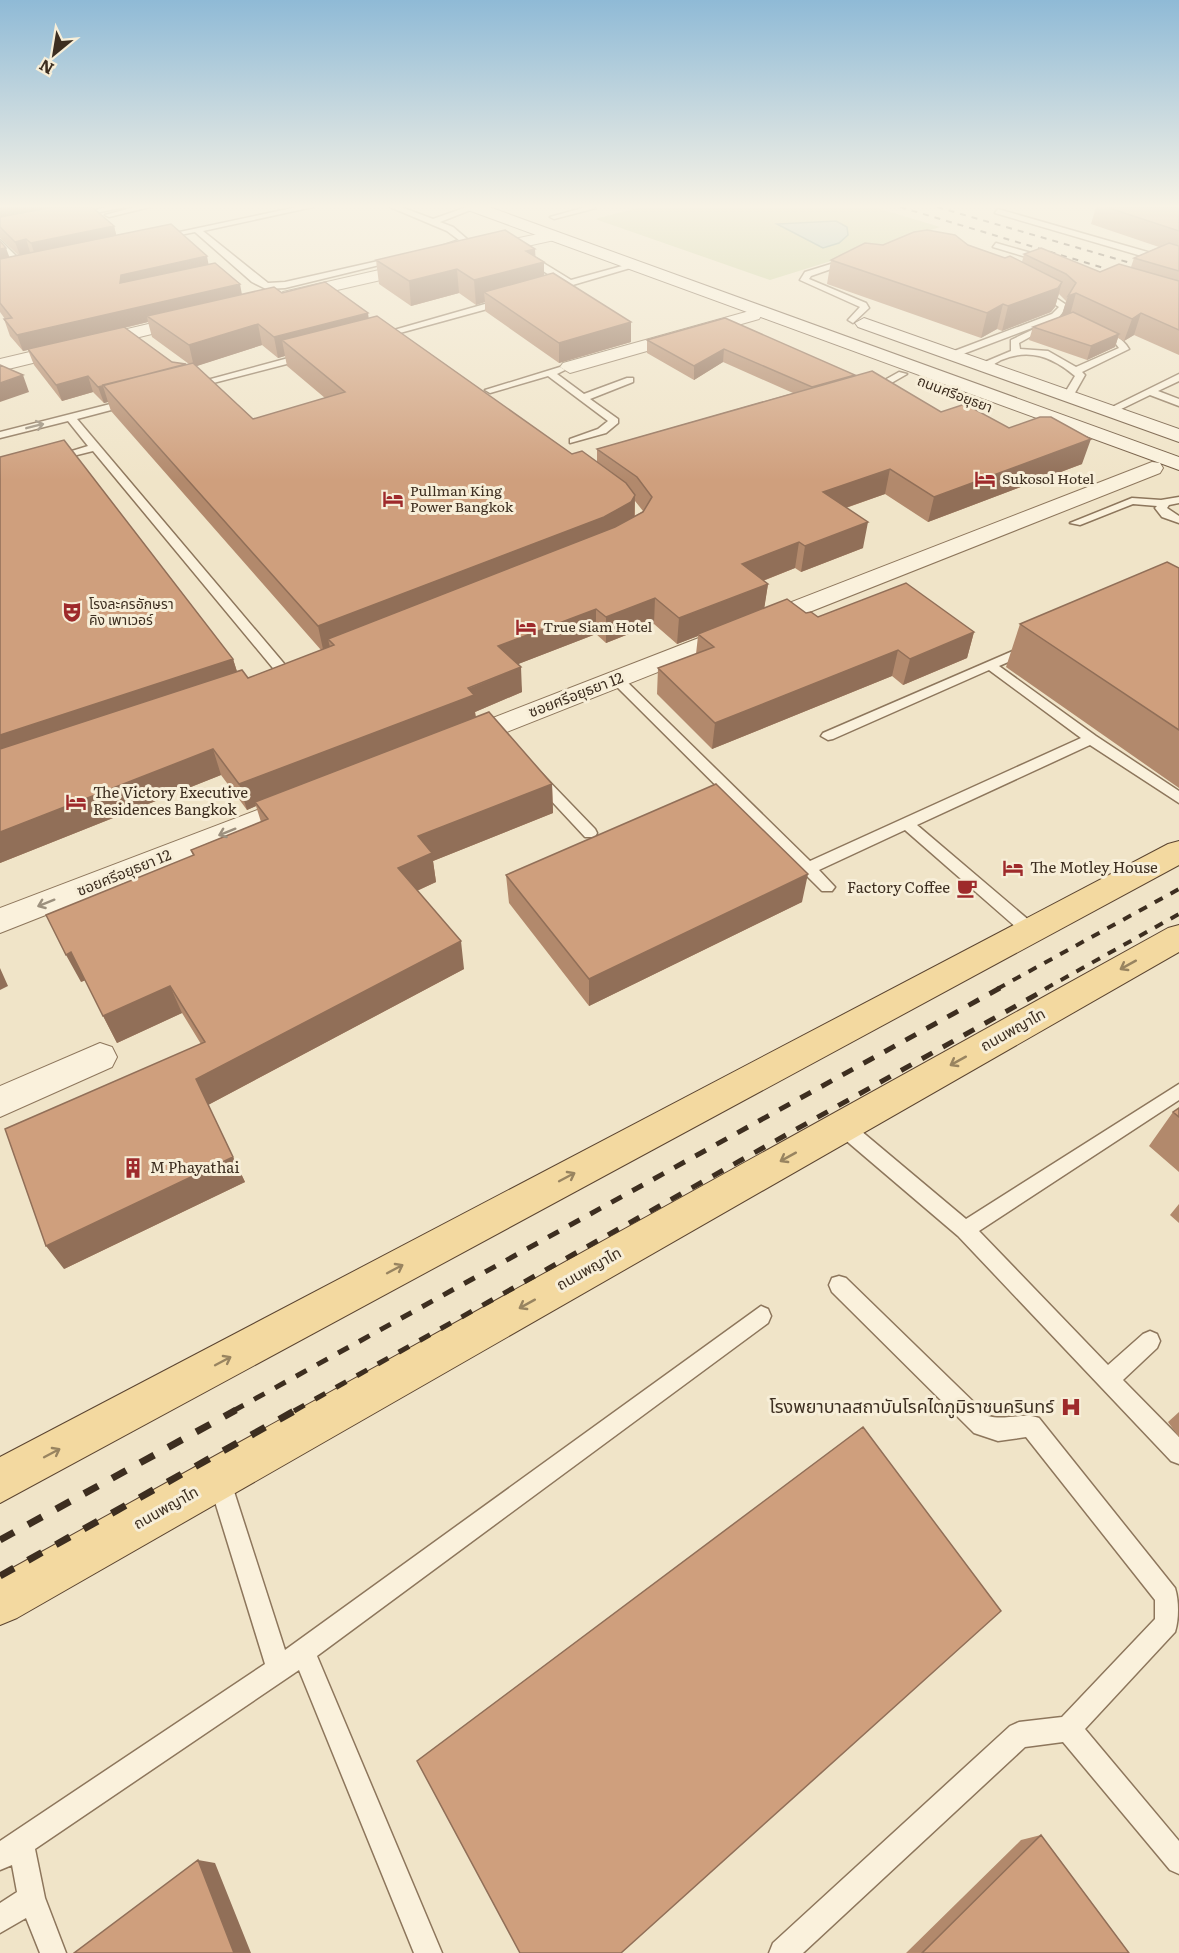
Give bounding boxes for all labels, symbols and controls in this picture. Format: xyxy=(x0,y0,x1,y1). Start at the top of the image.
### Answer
north arrow xyxy=(24,24,84,84)
text: N xyxy=(34,54,58,82)
street label: ถนนศรีอยุธยา xyxy=(915,370,996,417)
one-way arrow xyxy=(25,420,44,432)
hotel icon: Sukosol Hotel xyxy=(973,467,997,491)
place label: Sukosol Hotel xyxy=(1002,468,1095,488)
place label: Pullman King Power Bangkok xyxy=(410,480,514,516)
hotel icon: Pullman King Power Bangkok xyxy=(381,487,405,511)
place label: โรงละครอักษรา คิง เพาเวอร์ xyxy=(89,593,174,629)
theatre icon: โรงละครอักษรา คิง เพาเวอร์ xyxy=(60,600,84,624)
hotel icon: True Siam Hotel xyxy=(514,615,538,639)
place label: True Siam Hotel xyxy=(543,616,653,636)
street label: ซอยศรีอยุธยา 12 xyxy=(525,665,627,722)
place label: The Victory Executive Residences Bangkok xyxy=(93,780,248,820)
hotel icon: The Victory Executive Residences Bangkok xyxy=(64,790,88,814)
one-way arrow xyxy=(219,827,237,838)
street label: ซอยศรีอยุธยา 12 xyxy=(73,842,174,901)
place label: The Motley House xyxy=(1030,855,1158,878)
hotel icon: The Motley House xyxy=(1001,856,1025,880)
place label: Factory Coffee xyxy=(847,875,950,898)
cafe icon: Factory Coffee xyxy=(955,876,979,900)
one-way arrow xyxy=(37,898,56,909)
one-way arrow xyxy=(1120,959,1137,971)
street label: ถนนพญาไท xyxy=(976,1001,1049,1056)
one-way arrow xyxy=(950,1055,967,1067)
one-way arrow xyxy=(780,1151,797,1163)
place label: M Phayathai xyxy=(150,1155,239,1178)
building icon: M Phayathai xyxy=(121,1156,145,1180)
one-way arrow xyxy=(558,1171,576,1182)
street label: ถนนพญาไท xyxy=(552,1240,625,1295)
one-way arrow xyxy=(386,1263,404,1274)
one-way arrow xyxy=(519,1298,536,1310)
one-way arrow xyxy=(214,1355,232,1366)
place label: โรงพยาบาลสถาบันโรคไตภูมิราชนครินทร์ xyxy=(769,1392,1055,1419)
hospital icon: โรงพยาบาลสถาบันโรคไตภูมิราชนครินทร์ xyxy=(1059,1395,1083,1419)
one-way arrow xyxy=(42,1447,60,1458)
street label: ถนนพญาไท xyxy=(129,1479,202,1534)

